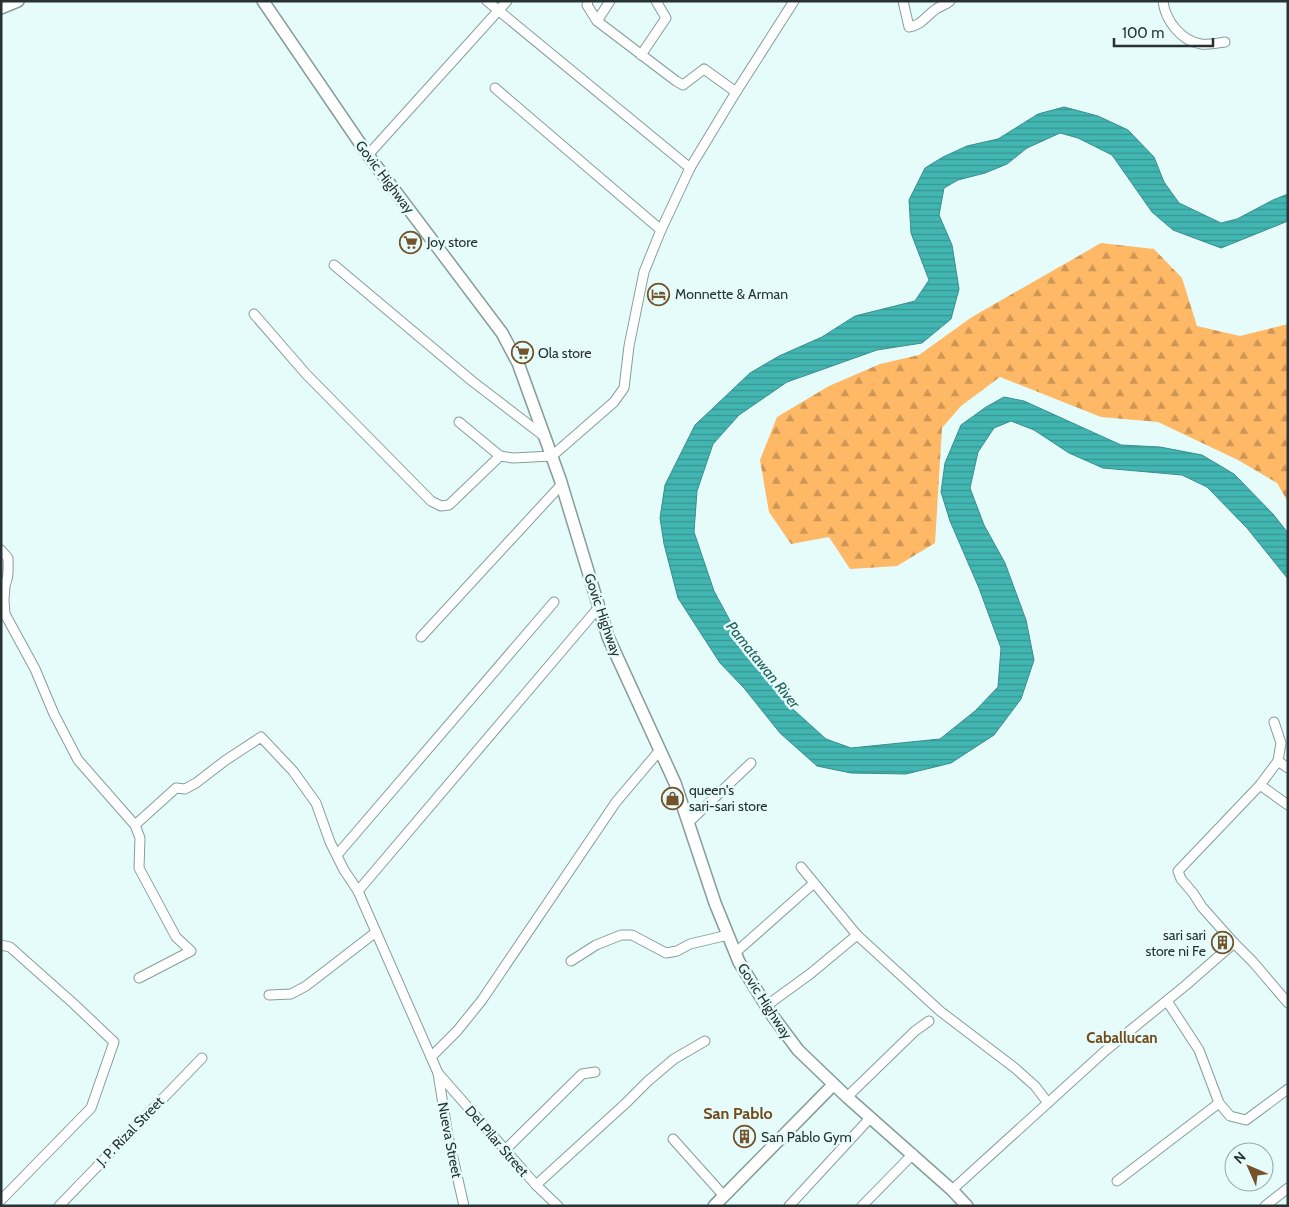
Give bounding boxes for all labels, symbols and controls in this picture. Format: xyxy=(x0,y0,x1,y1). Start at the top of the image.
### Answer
scale bar xyxy=(1114,15,1213,47)
text: 100 m xyxy=(1122,24,1164,42)
street label: Govic Highway xyxy=(352,137,418,217)
supermarket icon: Joy store xyxy=(399,230,423,254)
place label: Joy store xyxy=(426,233,478,251)
hotel icon: Monnette & Arman xyxy=(647,282,671,306)
place label: Monnette & Arman xyxy=(675,285,788,303)
supermarket icon: Ola store xyxy=(510,341,534,365)
place label: Ola store xyxy=(538,344,591,362)
street label: Govic Highway xyxy=(580,571,626,659)
water label: Pamatawan River xyxy=(722,618,805,713)
place label: queen's sari-sari store xyxy=(689,781,767,815)
shop icon: queen's sari-sari store xyxy=(661,786,685,810)
place label: sari sari store ni Fe xyxy=(1145,926,1206,960)
building icon: sari sari store ni Fe xyxy=(1210,931,1234,955)
street label: Govic Highway xyxy=(734,960,796,1042)
district label: Caballucan xyxy=(1086,1029,1158,1047)
street label: J. P. Rizal Street xyxy=(92,1092,168,1170)
street label: Nueva Street xyxy=(434,1101,466,1180)
street label: Del Pilar Street xyxy=(461,1102,533,1180)
district label: San Pablo xyxy=(703,1104,773,1123)
building icon: San Pablo Gym xyxy=(733,1125,757,1149)
place label: San Pablo Gym xyxy=(761,1128,852,1146)
north arrow xyxy=(1224,1142,1274,1192)
text: N xyxy=(1230,1148,1250,1168)

